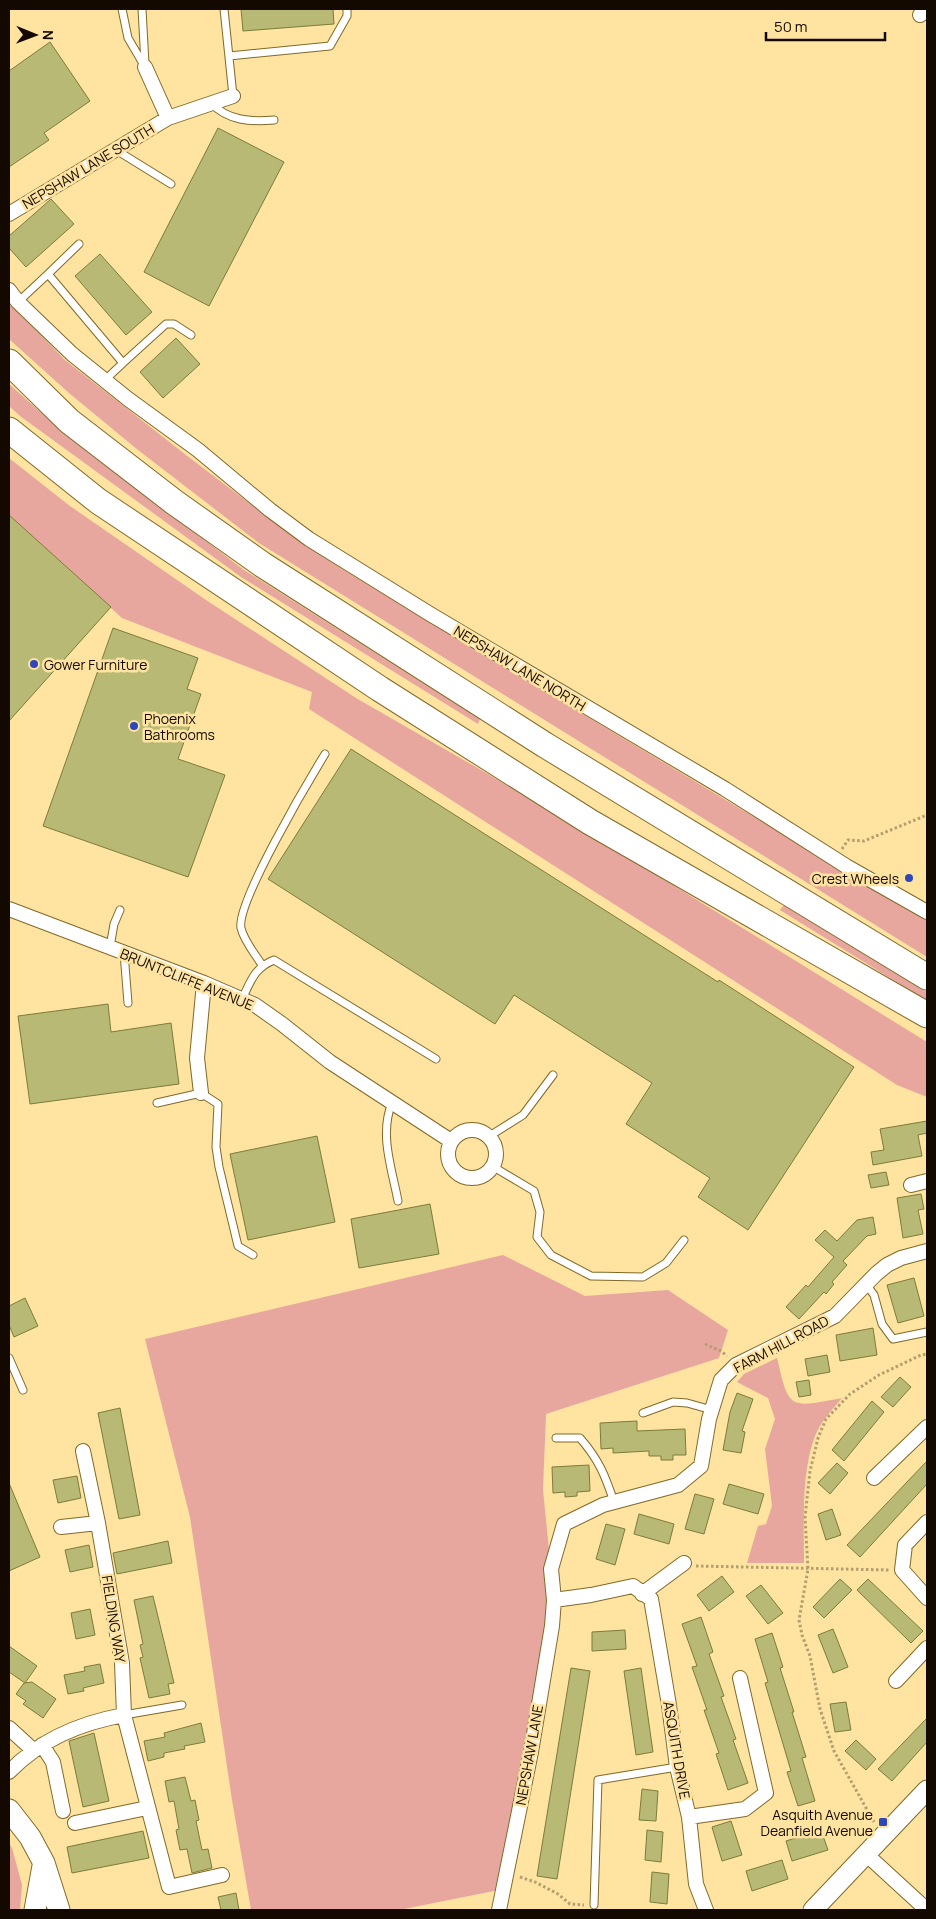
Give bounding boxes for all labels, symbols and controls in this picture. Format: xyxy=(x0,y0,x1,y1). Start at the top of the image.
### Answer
north arrow xyxy=(10,10,60,60)
scale bar xyxy=(766,10,885,42)
text: 50 m xyxy=(774,16,808,37)
text: N xyxy=(39,30,58,40)
street label: NEPSHAW LANE SOUTH xyxy=(18,119,158,213)
street label: NEPSHAW LANE NORTH xyxy=(450,621,590,715)
place label: Gower Furniture xyxy=(44,655,147,674)
marker: Gower Furniture xyxy=(28,658,40,670)
place label: Phoenix Bathrooms xyxy=(144,709,215,744)
marker: Phoenix Bathrooms xyxy=(128,720,140,732)
place label: Crest Wheels xyxy=(812,869,899,888)
marker: Crest Wheels xyxy=(903,872,915,884)
street label: BRUNTCLIFFE AVENUE xyxy=(118,944,256,1014)
street label: FARM HILL ROAD xyxy=(730,1311,832,1377)
street label: FIELDING WAY xyxy=(98,1574,130,1664)
street label: ASQUITH DRIVE xyxy=(659,1700,695,1800)
street label: NEPSHAW LANE xyxy=(511,1703,547,1807)
place label: Asquith Avenue Deanfield Avenue xyxy=(761,1805,873,1840)
marker: Asquith Avenue Deanfield Avenue xyxy=(877,1816,889,1828)

